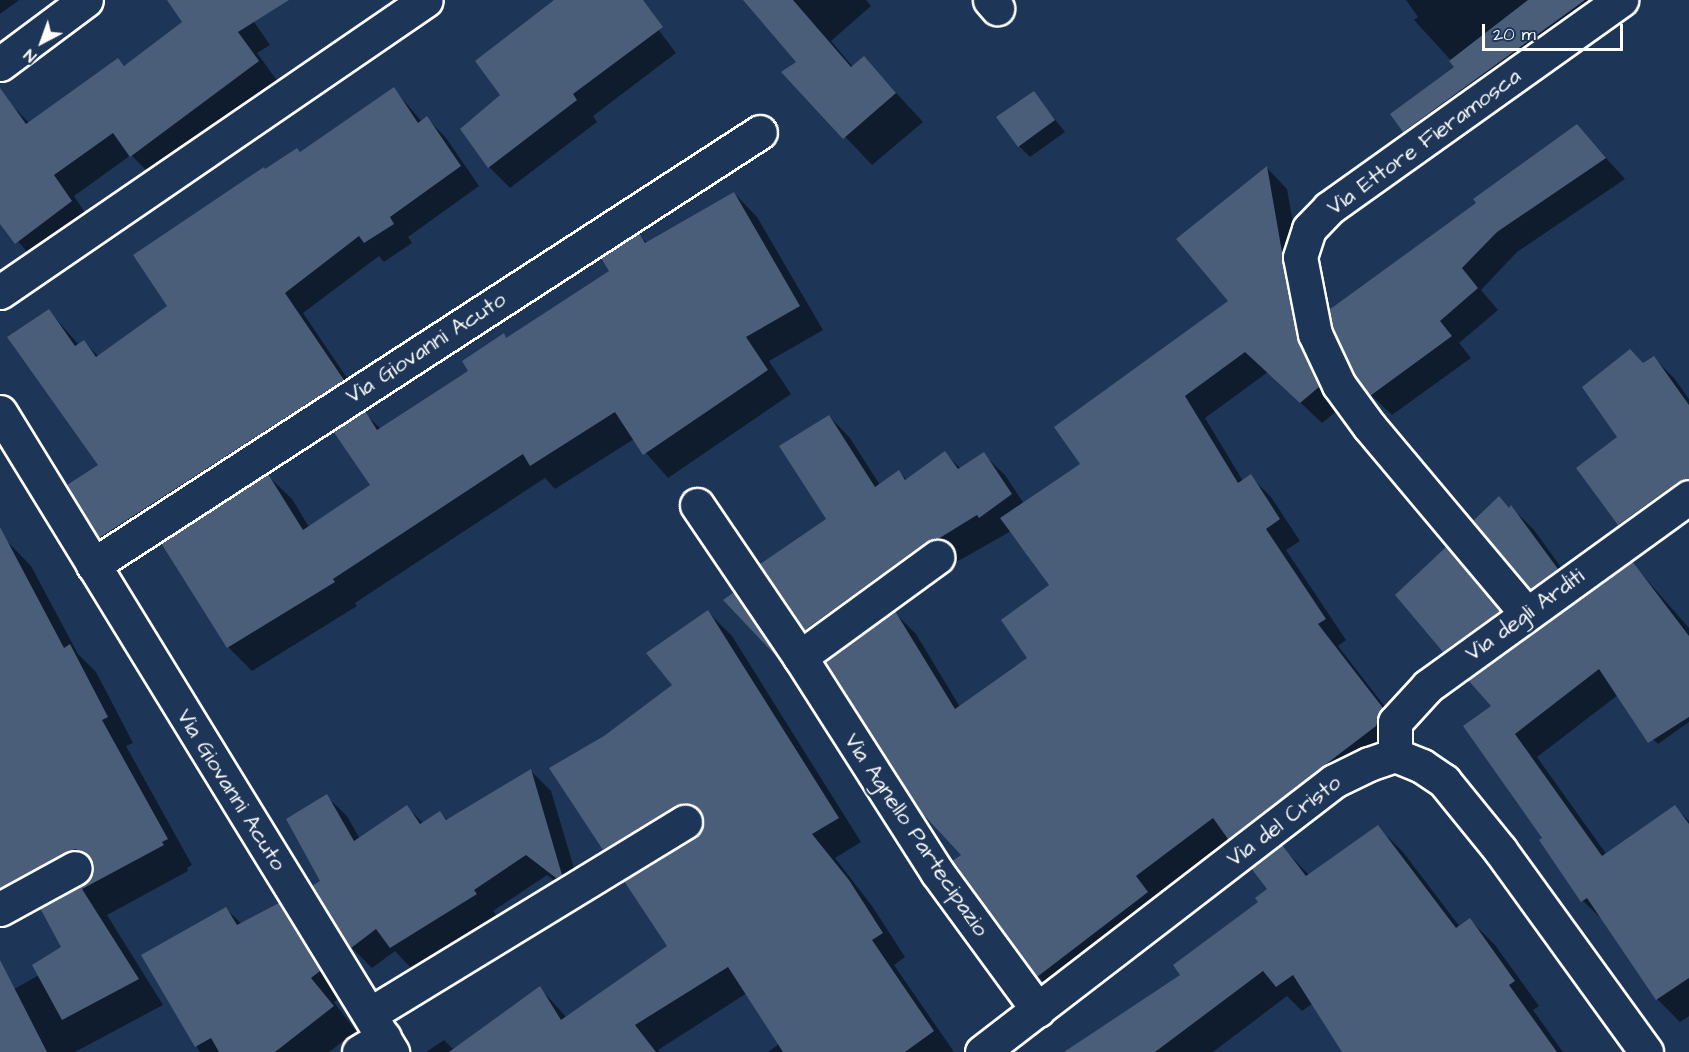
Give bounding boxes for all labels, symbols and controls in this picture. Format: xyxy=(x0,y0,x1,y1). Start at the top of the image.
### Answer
north arrow xyxy=(12,12,72,72)
scale bar xyxy=(1485,12,1626,50)
text: 20 m xyxy=(1493,22,1536,47)
text: N xyxy=(19,44,41,67)
street label: Via Ettore Fieramosca xyxy=(1322,63,1526,221)
street label: Via Giovanni Acuto xyxy=(341,286,511,410)
street label: Via degli Arditi xyxy=(1460,563,1590,667)
street label: Via Giovanni Acuto xyxy=(171,704,291,876)
street label: Via Agnello Partecipazio xyxy=(838,729,994,941)
street label: Via del Cristo xyxy=(1222,770,1346,872)

